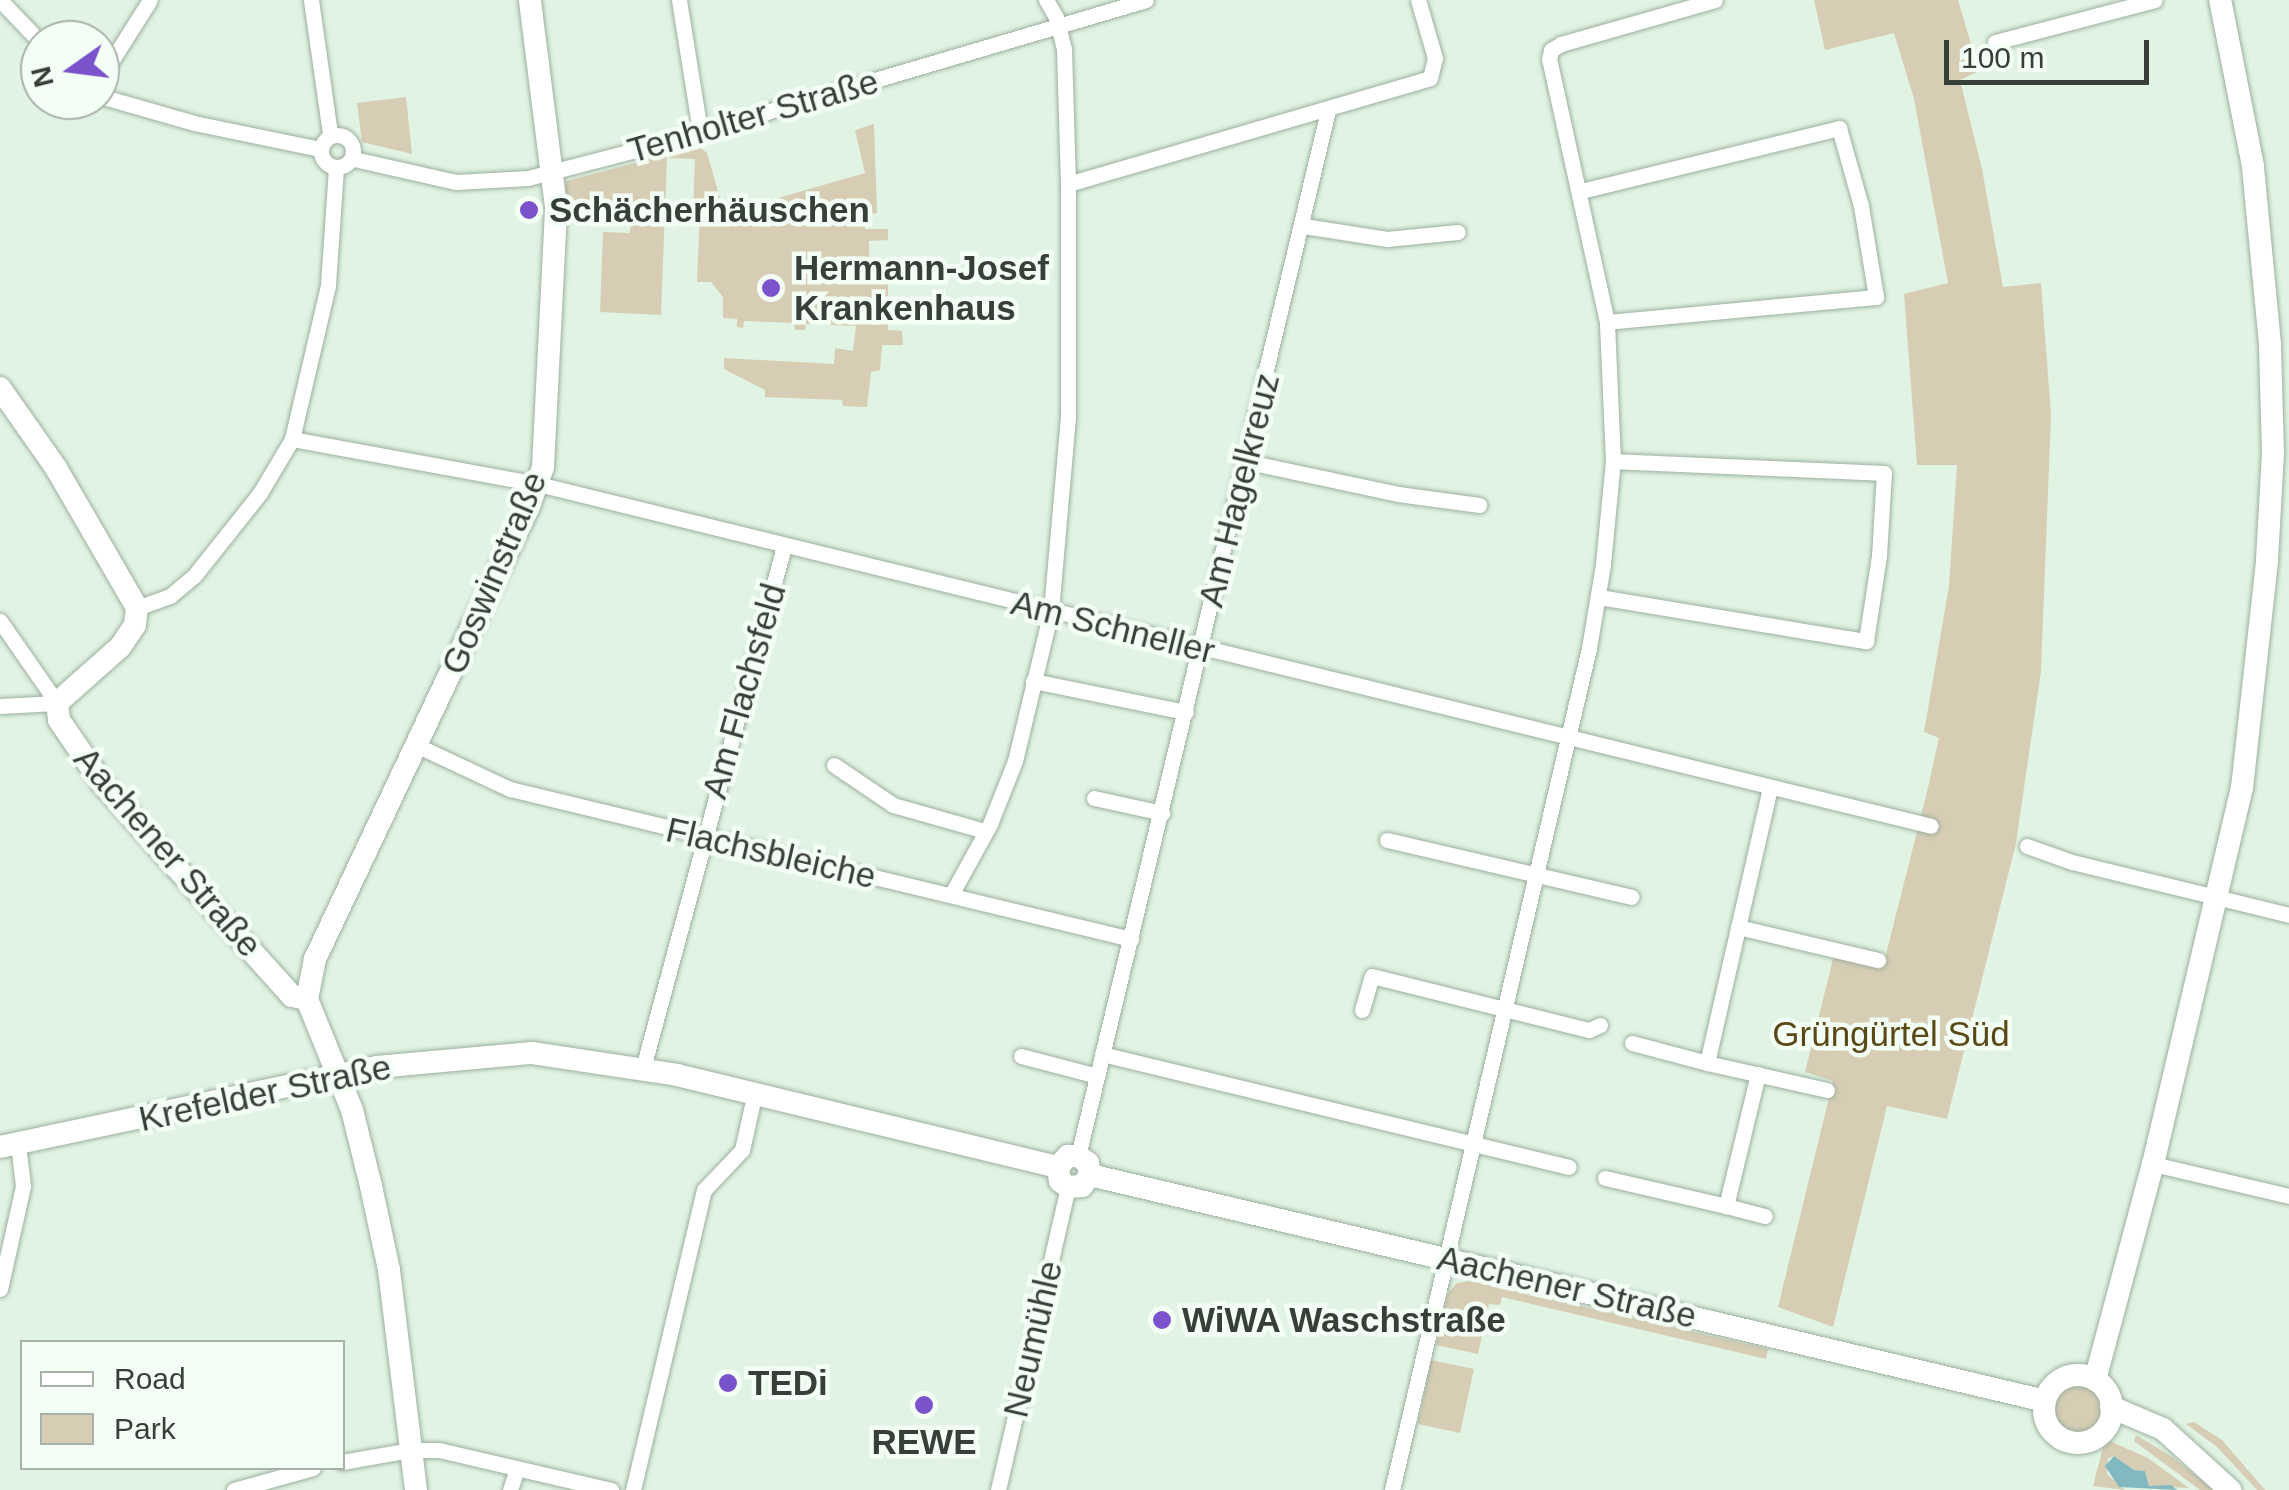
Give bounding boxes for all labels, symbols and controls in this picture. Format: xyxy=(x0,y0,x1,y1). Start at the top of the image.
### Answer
north arrow xyxy=(20,20,120,120)
scale bar xyxy=(1949,20,2154,82)
text: 100 m xyxy=(1961,41,2044,74)
street label: Tenholter Straße xyxy=(623,60,883,172)
text: N xyxy=(25,63,60,90)
place label: Schächerhäuschen xyxy=(549,189,870,231)
marker: Schächerhäuschen xyxy=(518,199,540,221)
place label: Hermann-Josef Krankenhaus xyxy=(794,247,1049,329)
marker: Hermann-Josef Krankenhaus xyxy=(758,275,784,301)
street label: Am Hagelkreuz xyxy=(1190,369,1288,611)
street label: Goswinstraße xyxy=(432,465,556,681)
street label: Am Flachsfeld xyxy=(693,579,795,803)
street label: Am Schneller xyxy=(1007,581,1219,673)
street label: Aachener Straße xyxy=(65,738,271,966)
street label: Flachsbleiche xyxy=(662,808,880,898)
park label: Grüngürtel Süd xyxy=(1772,1013,2010,1055)
street label: Krefelder Straße xyxy=(135,1046,395,1140)
street label: Aachener Straße xyxy=(1433,1237,1701,1337)
street label: Neumühle xyxy=(995,1257,1071,1421)
place label: WiWA Waschstraße xyxy=(1182,1299,1507,1341)
marker: WiWA Waschstraße xyxy=(1151,1309,1173,1331)
legend xyxy=(20,1340,345,1470)
text: Road xyxy=(114,1362,186,1395)
place label: TEDi xyxy=(748,1362,828,1404)
marker: TEDi xyxy=(717,1372,739,1394)
marker: REWE xyxy=(913,1394,935,1416)
text: Park xyxy=(114,1412,176,1445)
place label: REWE xyxy=(872,1421,976,1463)

